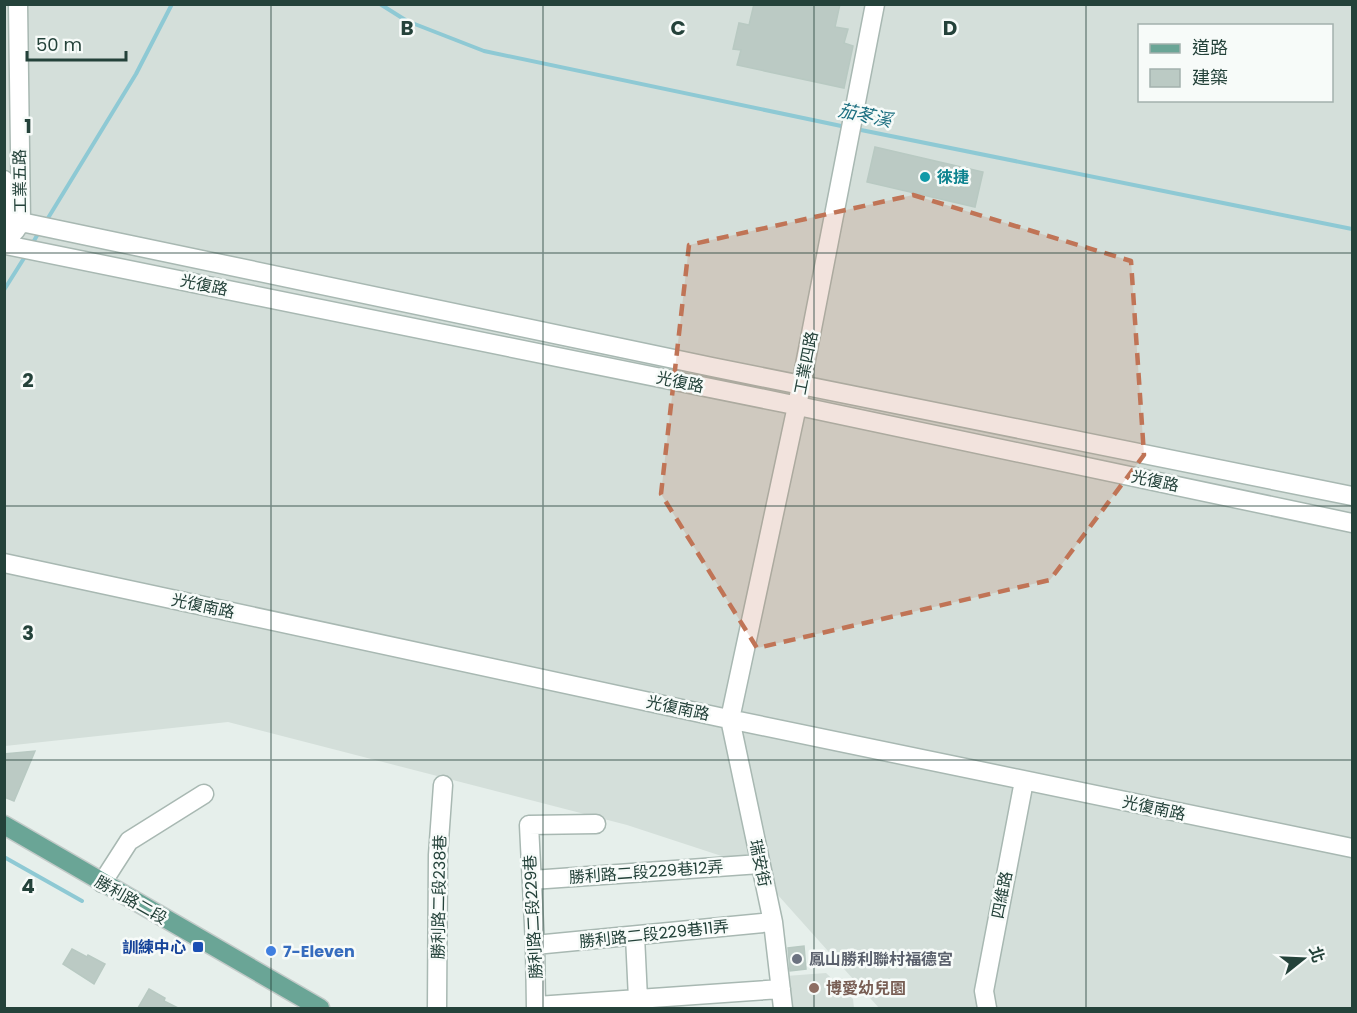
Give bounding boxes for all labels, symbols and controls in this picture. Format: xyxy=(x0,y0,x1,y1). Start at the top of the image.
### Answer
text: B xyxy=(400,14,414,42)
text: C xyxy=(670,14,686,42)
text: D xyxy=(943,14,957,42)
scale bar xyxy=(27,24,126,62)
legend xyxy=(1138,24,1333,102)
text: 50 m xyxy=(36,32,82,57)
text: 道路 xyxy=(1192,35,1228,60)
text: 建築 xyxy=(1192,65,1228,90)
water label: 茄苳溪 xyxy=(836,97,897,133)
text: 1 xyxy=(24,112,32,140)
street label: 工業五路 xyxy=(8,149,32,213)
place label: 徠捷 xyxy=(937,166,969,189)
marker: 徠捷 xyxy=(918,170,932,184)
street label: 光復路 xyxy=(178,269,230,301)
street label: 工業四路 xyxy=(789,329,823,397)
text: 2 xyxy=(22,366,34,394)
street label: 光復路 xyxy=(654,366,706,398)
street label: 光復路 xyxy=(1129,465,1181,497)
street label: 光復南路 xyxy=(169,588,237,624)
text: 3 xyxy=(22,619,34,647)
street label: 光復南路 xyxy=(644,690,712,726)
street label: 光復南路 xyxy=(1120,790,1188,826)
street label: 勝利路二段238巷 xyxy=(426,834,452,960)
street label: 瑞安街 xyxy=(744,837,776,889)
street label: 勝利路二段229巷 xyxy=(518,854,548,980)
street label: 勝利路二段229巷12弄 xyxy=(568,855,724,889)
street label: 四維路 xyxy=(986,869,1018,921)
street label: 勝利路二段 xyxy=(91,870,171,930)
text: 4 xyxy=(21,872,35,900)
street label: 勝利路二段229巷11弄 xyxy=(578,915,730,953)
north arrow xyxy=(1273,929,1333,989)
place label: 訓練中心 xyxy=(122,936,186,959)
marker: 訓練中心 xyxy=(191,940,205,954)
place label: 7-Eleven xyxy=(283,940,355,963)
text: 北 xyxy=(1303,943,1330,966)
marker: 7-Eleven xyxy=(264,944,278,958)
place label: 鳳山勝利聯村福德宮 xyxy=(809,948,953,971)
marker: 鳳山勝利聯村福德宮 xyxy=(790,952,804,966)
place label: 博愛幼兒園 xyxy=(826,977,906,1000)
marker: 博愛幼兒園 xyxy=(807,981,821,995)

